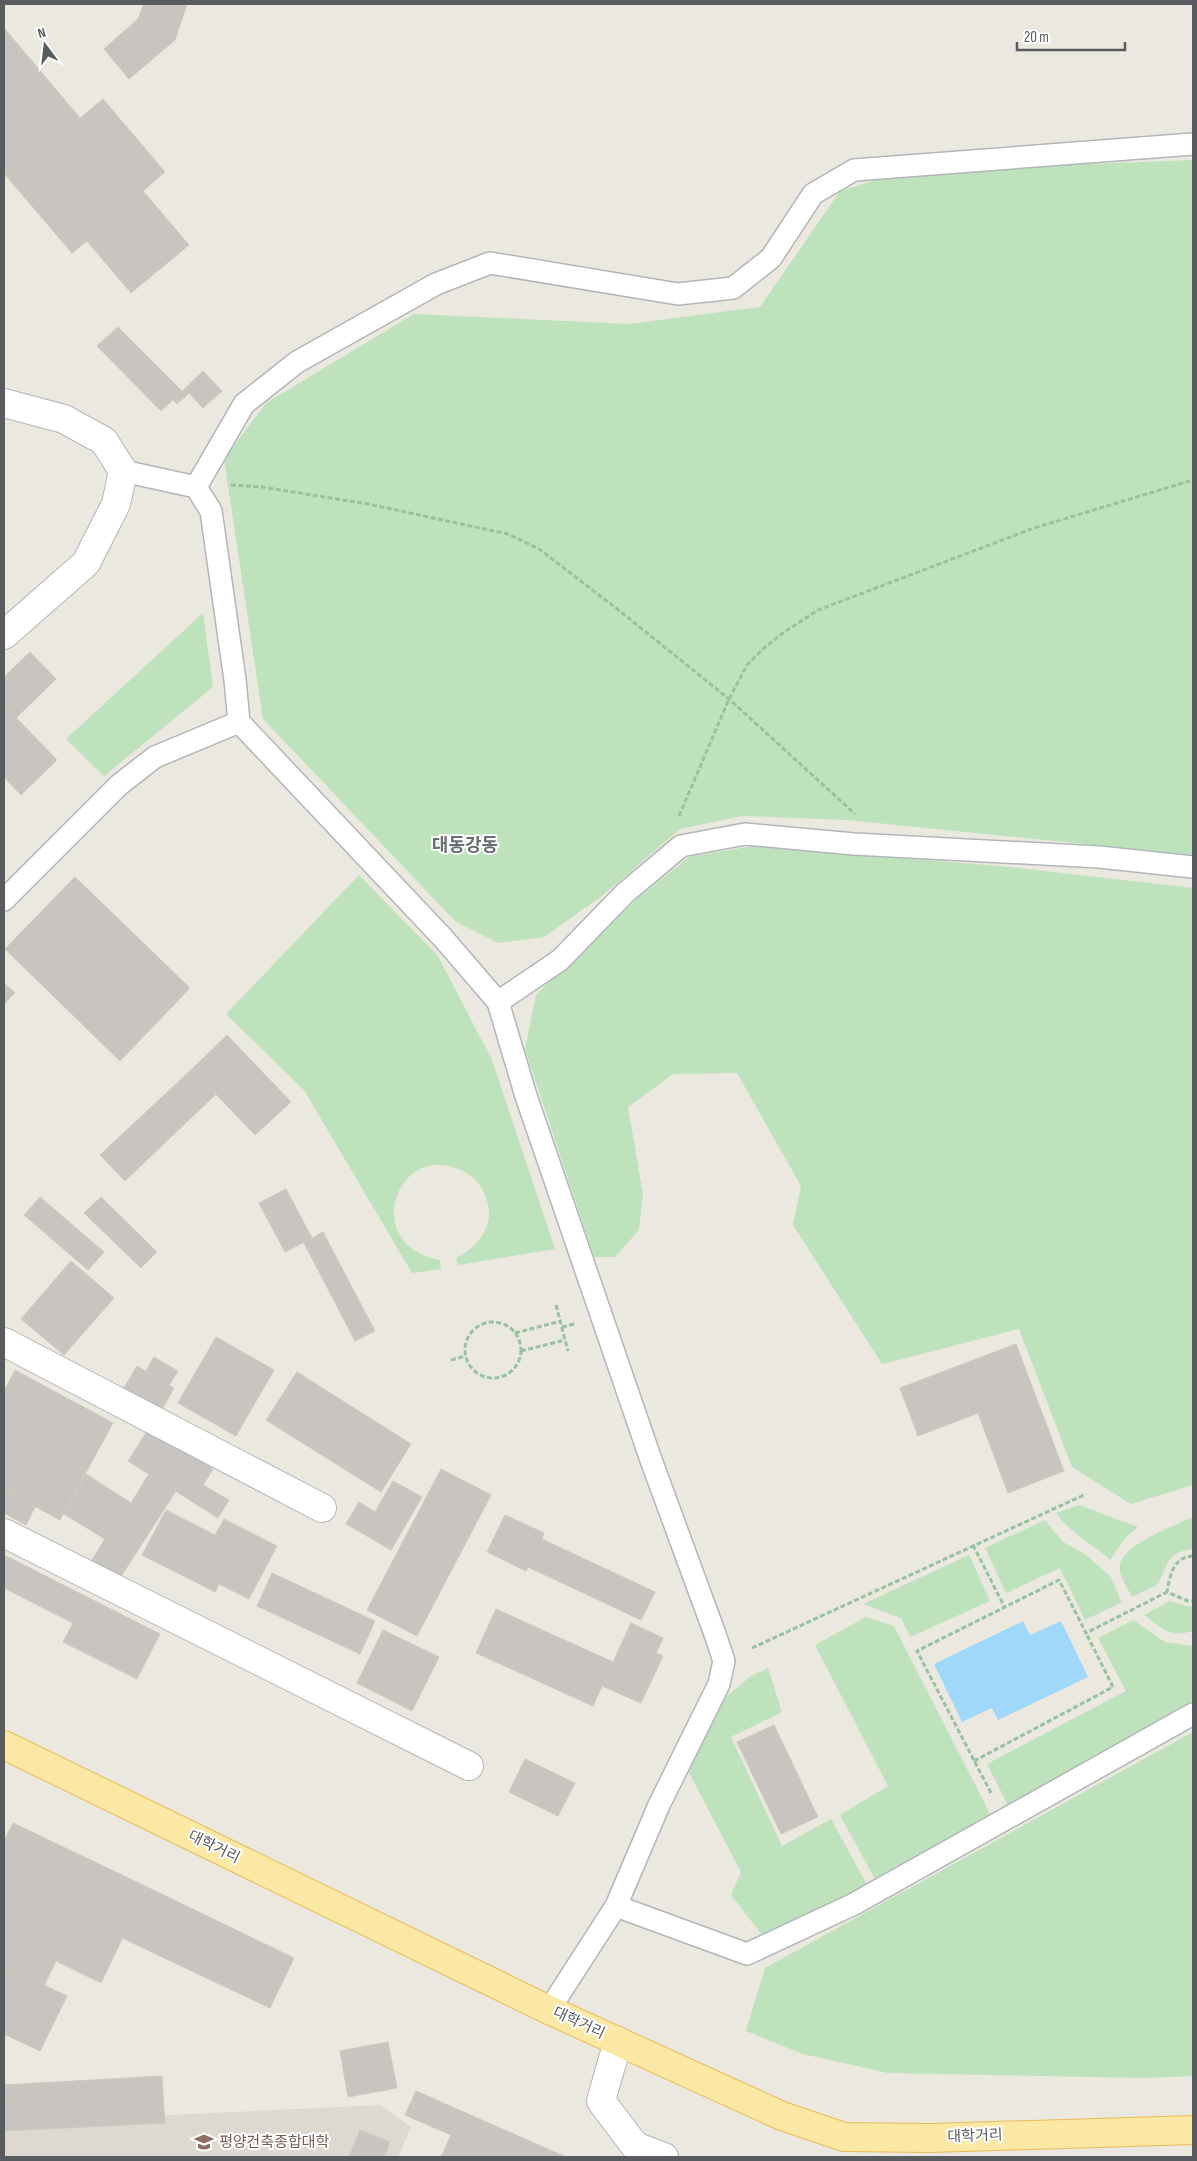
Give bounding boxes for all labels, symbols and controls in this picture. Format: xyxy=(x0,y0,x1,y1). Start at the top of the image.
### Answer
north arrow xyxy=(20,20,70,70)
scale bar xyxy=(1017,20,1124,52)
text: N xyxy=(36,24,48,42)
text: 20 m xyxy=(1024,28,1049,47)
district label: 대동강동 xyxy=(432,835,498,856)
street label: 대학거리 xyxy=(185,1826,243,1868)
street label: 대학거리 xyxy=(550,2003,608,2043)
street label: 대학거리 xyxy=(947,2126,1003,2146)
school or university icon: 평양건축종합대학 xyxy=(193,2131,215,2153)
place label: 평양건축종합대학 xyxy=(219,2133,330,2152)

